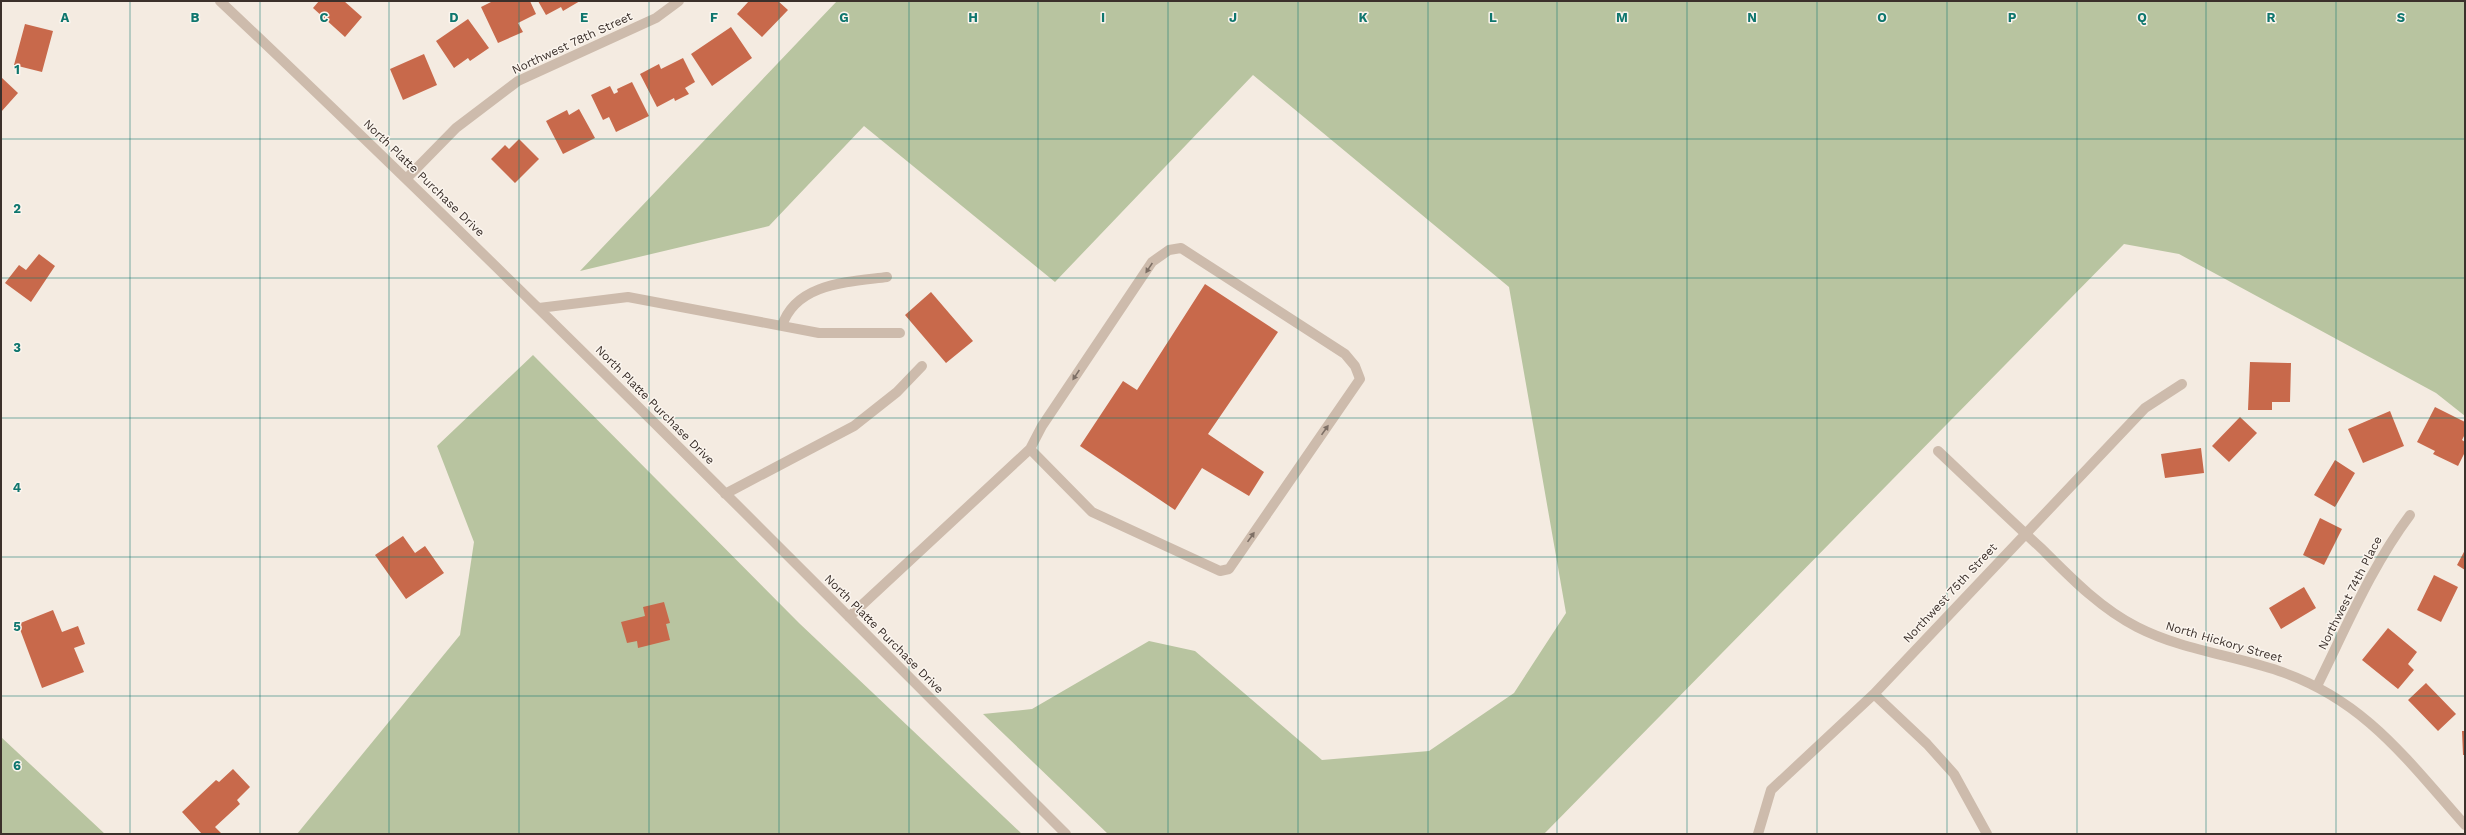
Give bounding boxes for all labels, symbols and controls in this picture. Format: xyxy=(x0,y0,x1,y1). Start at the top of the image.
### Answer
street label: Northwest 78th Street xyxy=(510,9,634,77)
text: A xyxy=(61,10,70,25)
text: B xyxy=(191,10,200,25)
text: C xyxy=(320,10,329,25)
text: D xyxy=(449,10,459,25)
text: E xyxy=(580,10,588,25)
text: F xyxy=(710,10,718,25)
text: G xyxy=(839,10,849,25)
text: H xyxy=(968,10,978,25)
text: I xyxy=(1101,10,1105,25)
text: J xyxy=(1229,10,1237,25)
text: K xyxy=(1358,10,1368,25)
text: L xyxy=(1489,10,1497,25)
text: M xyxy=(1616,10,1628,25)
text: N xyxy=(1747,10,1757,25)
text: O xyxy=(1877,10,1887,25)
text: P xyxy=(2008,10,2017,25)
text: Q xyxy=(2137,10,2147,25)
text: R xyxy=(2267,10,2276,25)
text: S xyxy=(2397,10,2406,25)
text: 1 xyxy=(14,62,20,77)
street label: North Platte Purchase Drive xyxy=(361,117,487,239)
text: 2 xyxy=(13,201,21,216)
one-way arrow xyxy=(1145,262,1153,273)
text: 3 xyxy=(13,340,21,355)
street label: North Platte Purchase Drive xyxy=(593,343,717,467)
one-way arrow xyxy=(1072,370,1080,381)
one-way arrow xyxy=(1321,425,1329,436)
text: 4 xyxy=(13,480,22,495)
one-way arrow xyxy=(1247,532,1255,543)
street label: Northwest 74th Place xyxy=(2315,534,2385,652)
street label: Northwest 75th Street xyxy=(1900,540,2000,646)
street label: North Platte Purchase Drive xyxy=(822,572,946,696)
text: 5 xyxy=(13,619,21,634)
street label: North Hickory Street xyxy=(2164,619,2284,665)
text: 6 xyxy=(13,758,21,773)

